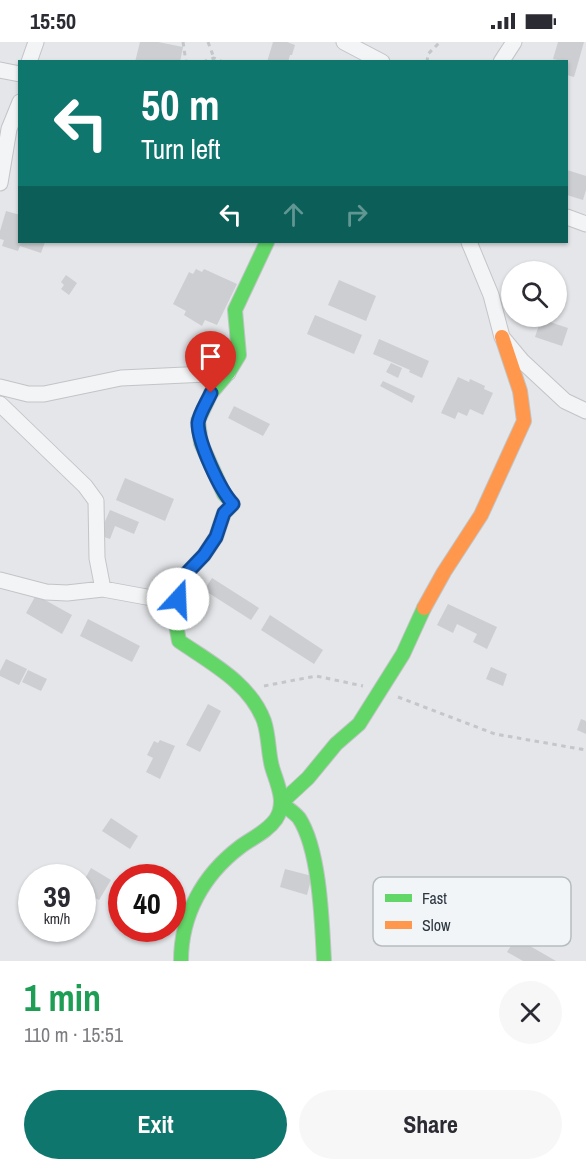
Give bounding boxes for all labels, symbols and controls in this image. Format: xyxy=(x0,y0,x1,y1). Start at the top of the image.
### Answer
text: 15:50 xyxy=(30,6,76,36)
text: 50 m xyxy=(141,77,220,133)
icon: left xyxy=(42,84,120,162)
text: Turn left xyxy=(141,131,220,167)
icon: left xyxy=(214,198,247,231)
icon: ahead xyxy=(277,198,310,231)
icon: right xyxy=(340,198,373,231)
map controls xyxy=(501,261,567,327)
button: search xyxy=(501,261,567,327)
pin xyxy=(185,331,236,393)
icon: arrive xyxy=(194,340,227,373)
position arrow xyxy=(146,567,210,631)
speed limit sign: 40 xyxy=(108,864,186,942)
text: 39 xyxy=(43,876,71,916)
legend xyxy=(373,877,571,946)
text: Fast xyxy=(422,887,447,909)
text: km/h xyxy=(44,908,70,929)
text: Slow xyxy=(422,914,451,936)
text: 1 min xyxy=(24,974,101,1022)
button: close xyxy=(499,981,562,1044)
text: 110 m · 15:51 xyxy=(24,1021,123,1048)
button: Exit xyxy=(24,1090,287,1159)
button: Share xyxy=(299,1090,562,1159)

